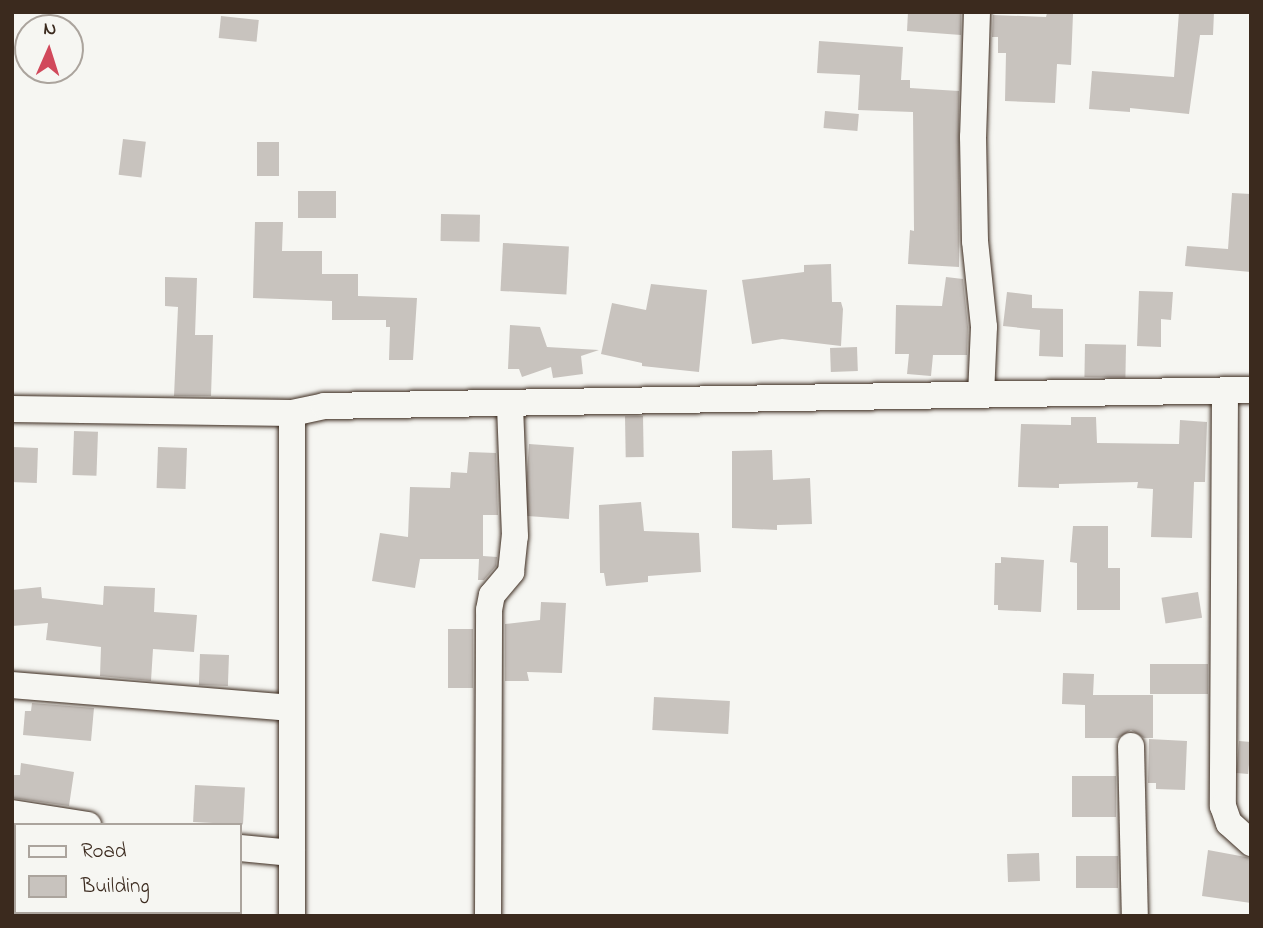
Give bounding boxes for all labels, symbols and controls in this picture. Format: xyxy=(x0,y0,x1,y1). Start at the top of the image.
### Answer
north arrow xyxy=(14,14,84,84)
text: N xyxy=(43,16,57,43)
legend xyxy=(14,823,242,914)
text: Road xyxy=(81,837,127,867)
text: Building xyxy=(81,872,150,902)

